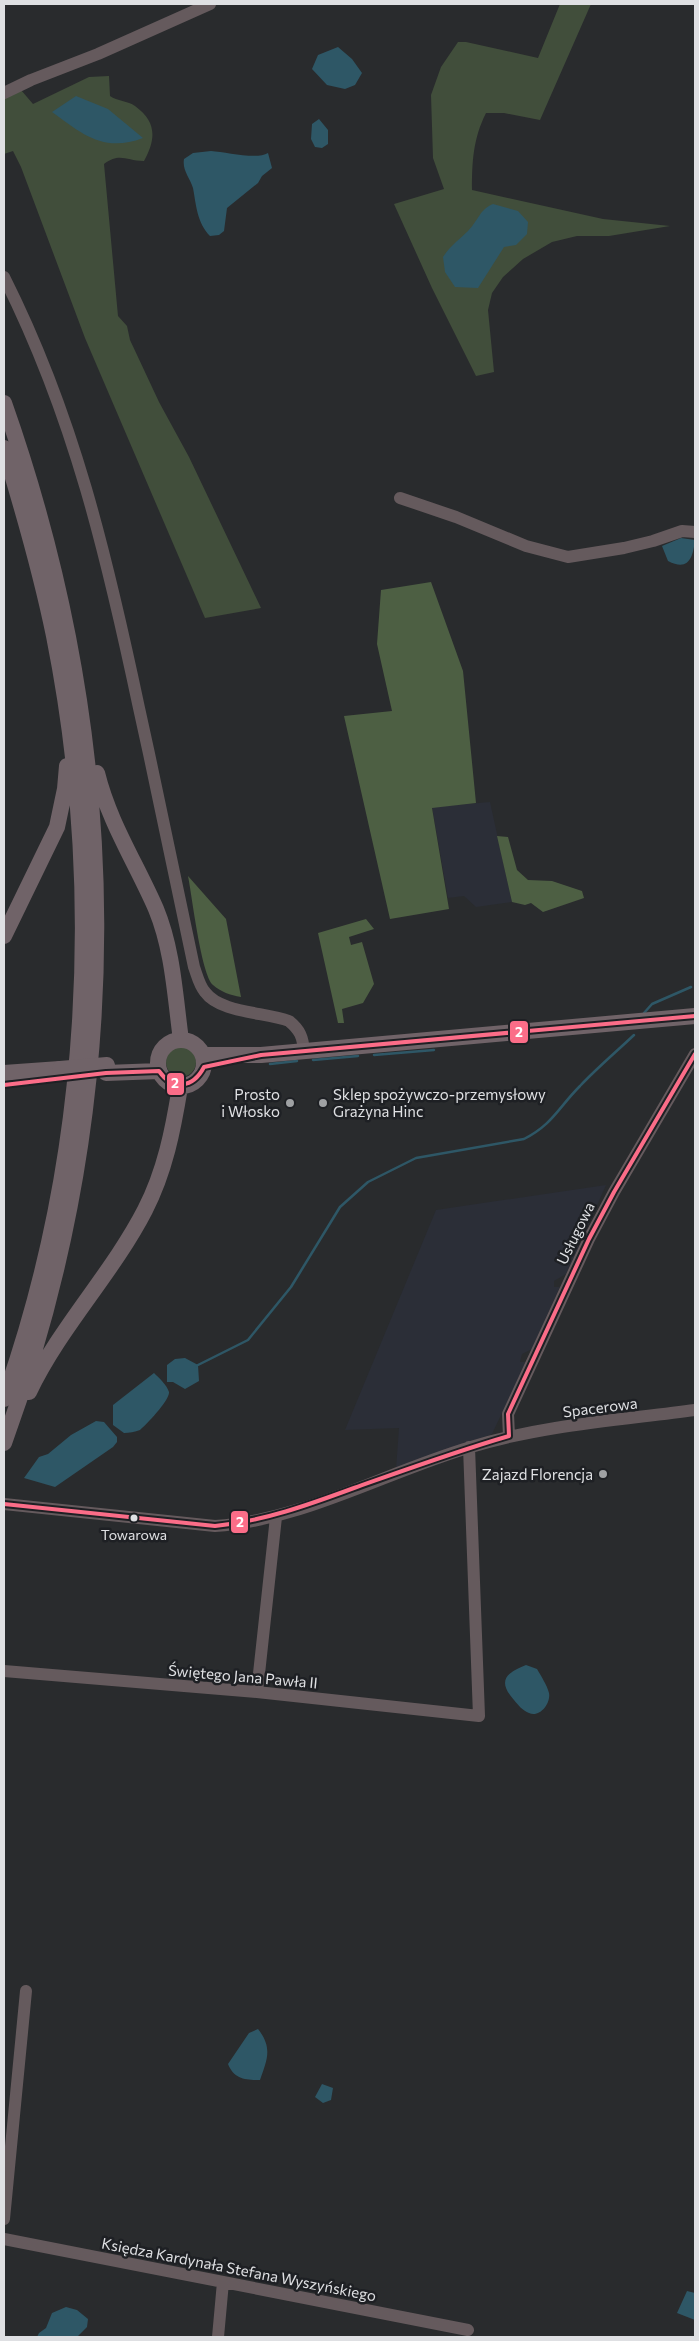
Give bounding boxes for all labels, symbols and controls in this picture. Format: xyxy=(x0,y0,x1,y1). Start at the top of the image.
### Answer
line badge: 2 xyxy=(509,1020,529,1044)
text: 2 xyxy=(515,1023,523,1040)
line badge: 2 xyxy=(166,1072,185,1096)
text: 2 xyxy=(171,1074,179,1091)
place label: Prosto i Włosko xyxy=(221,1085,280,1120)
place label: Sklep spożywczo-przemysłowy Grażyna Hinc xyxy=(333,1085,546,1120)
marker: Prosto i Włosko xyxy=(284,1097,296,1109)
marker: Sklep spożywczo-przemysłowy Grażyna Hinc xyxy=(317,1097,329,1109)
street label: Usługowa xyxy=(552,1199,598,1267)
street label: Spacerowa xyxy=(562,1393,638,1421)
place label: Zajazd Florencja xyxy=(482,1465,593,1483)
marker: Zajazd Florencja xyxy=(597,1468,609,1480)
line badge: 2 xyxy=(230,1510,249,1534)
marker: Towarowa xyxy=(129,1513,139,1523)
text: 2 xyxy=(236,1513,244,1530)
place label: Towarowa xyxy=(101,1526,167,1543)
street label: Świętego Jana Pawła II xyxy=(167,1659,319,1692)
street label: Księdza Kardynała Stefana Wyszyńskiego xyxy=(100,2234,378,2305)

